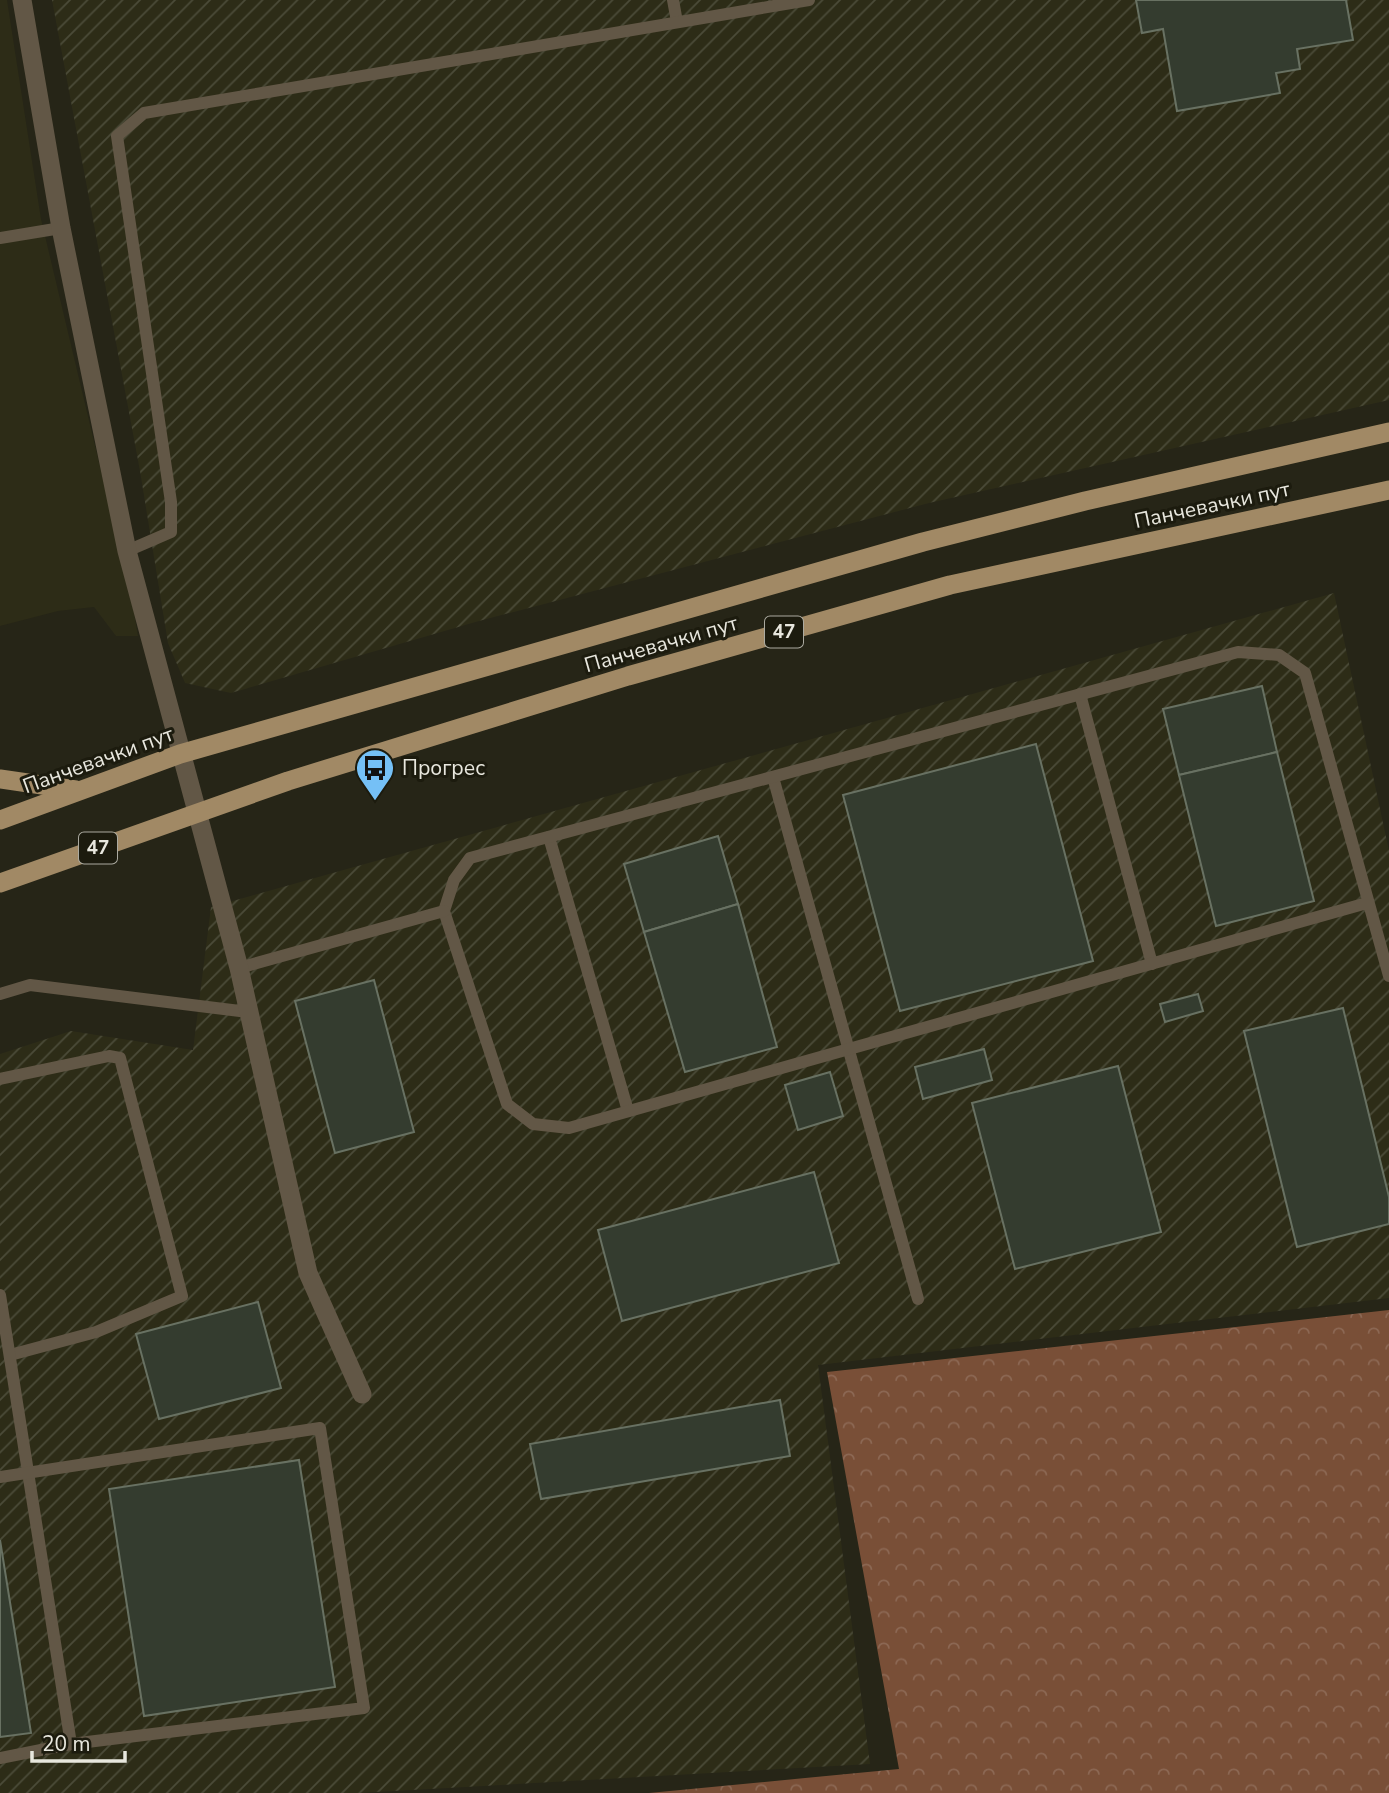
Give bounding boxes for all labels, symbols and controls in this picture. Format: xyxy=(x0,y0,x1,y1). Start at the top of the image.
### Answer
street label: Панчевачки пут xyxy=(1132,475,1293,535)
street label: Панчевачки пут xyxy=(581,609,742,679)
road number: 47 xyxy=(765,617,803,648)
street label: Панчевачки пут xyxy=(19,720,178,800)
bus stop icon: Прогрес xyxy=(354,747,396,802)
place label: Прогрес xyxy=(402,754,485,782)
road number: 47 xyxy=(79,832,117,863)
scale bar xyxy=(32,1720,124,1764)
text: 20 m xyxy=(42,1730,91,1758)

